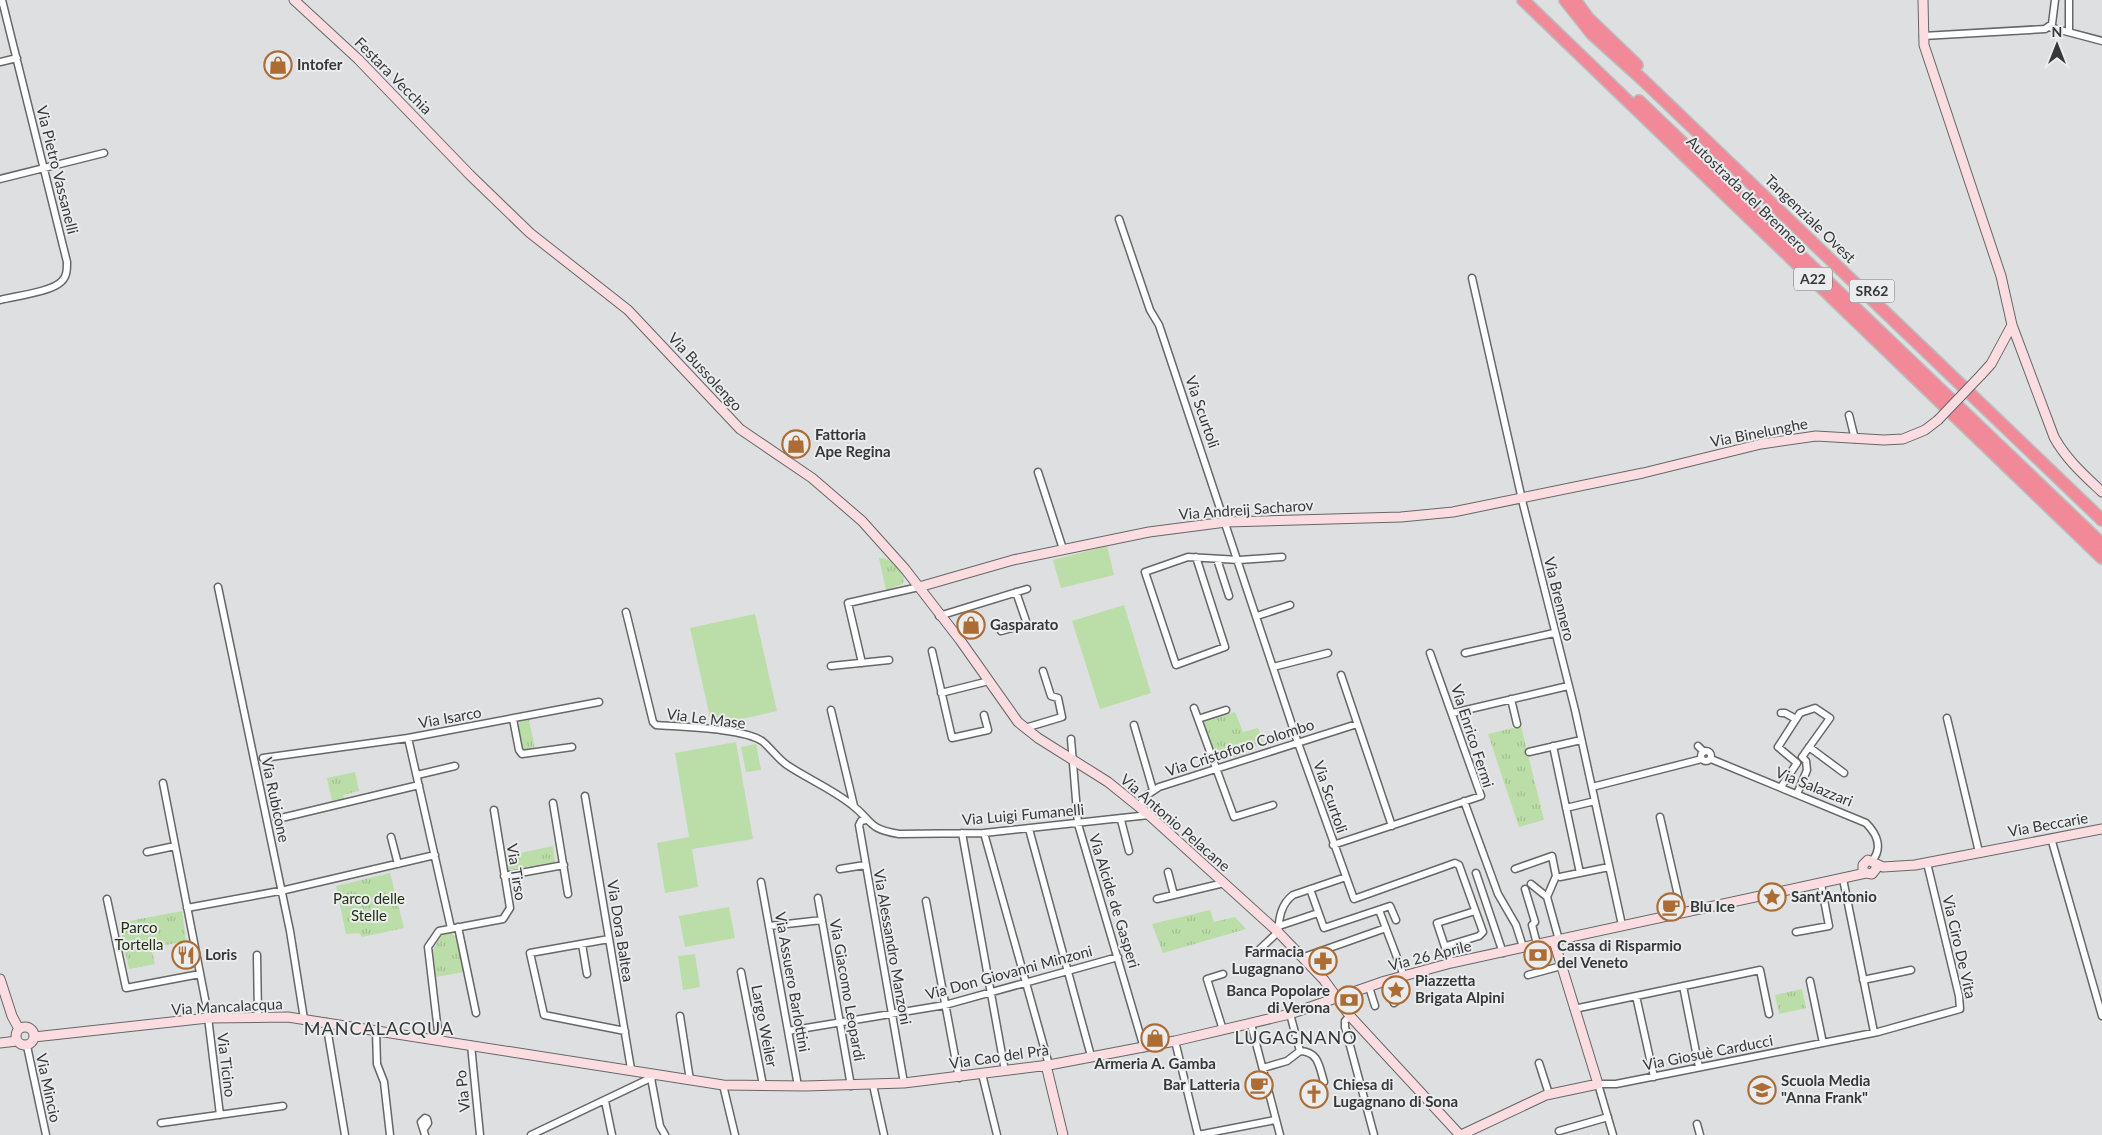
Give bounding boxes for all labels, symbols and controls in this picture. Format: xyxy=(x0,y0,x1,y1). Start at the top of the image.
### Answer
north arrow xyxy=(2032,20,2082,70)
text: N xyxy=(2052,23,2062,40)
street label: Festara Vecchia xyxy=(351,33,436,118)
shop icon: Intofer xyxy=(263,50,293,80)
place label: Intofer xyxy=(297,55,343,73)
street label: Via Pietro Vassanelli xyxy=(33,104,83,236)
street label: Autostrada del Brennero xyxy=(1683,132,1812,257)
street label: Tangenziale Ovest xyxy=(1762,170,1860,267)
road number: A22 xyxy=(1794,268,1832,290)
road number: SR62 xyxy=(1850,280,1894,302)
street label: Via Bussolengo xyxy=(665,328,747,414)
street label: Via Scurtoli xyxy=(1182,373,1224,450)
street label: Via Binelunghe xyxy=(1709,414,1809,450)
place label: Fattoria Ape Regina xyxy=(814,425,891,460)
shop icon: Fattoria Ape Regina xyxy=(781,429,811,459)
street label: Via Andreij Sacharov xyxy=(1178,495,1314,523)
street label: Via Brennero xyxy=(1541,555,1579,643)
shop icon: Gasparato xyxy=(956,610,986,640)
place label: Gasparato xyxy=(990,615,1059,633)
street label: Via Enrico Fermi xyxy=(1448,682,1498,790)
street label: Via Isarco xyxy=(417,703,483,731)
street label: Via Le Mase xyxy=(666,704,747,732)
street label: Via Cristoforo Colombo xyxy=(1163,715,1316,780)
street label: Via Rubicone xyxy=(258,756,294,844)
street label: Via Scurtoli xyxy=(1310,758,1352,835)
street label: Via Salazzari xyxy=(1773,762,1856,810)
street label: Via Antonio Pelacane xyxy=(1117,770,1234,875)
street label: Via Luigi Fumanelli xyxy=(961,800,1085,828)
street label: Via Beccarie xyxy=(2006,808,2089,840)
street label: Via Alcide de Gasperi xyxy=(1086,831,1144,970)
street label: Via Tirso xyxy=(504,842,530,902)
street label: Via Alessandro Manzoni xyxy=(870,868,916,1026)
street label: Via Dora Baltea xyxy=(604,879,638,983)
place icon: Sant'Antonio xyxy=(1757,882,1787,912)
place label: Sant'Antonio xyxy=(1791,887,1877,905)
park label: Parco delle Stelle xyxy=(333,889,405,924)
cafe icon: Blu Ice xyxy=(1656,892,1686,922)
street label: Via Ciro De Vita xyxy=(1939,893,1981,1000)
place label: Blu Ice xyxy=(1690,897,1735,915)
street label: Via Assuero Barlottini xyxy=(772,910,814,1053)
street label: Via Giacomo Leopardi xyxy=(827,917,869,1062)
park label: Parco Tortella xyxy=(115,918,163,953)
street label: Via 26 Aprile xyxy=(1386,936,1473,974)
place label: Cassa di Risparmio del Veneto xyxy=(1557,936,1682,971)
restaurant icon: Loris xyxy=(171,940,201,970)
bank icon: Cassa di Risparmio del Veneto xyxy=(1523,940,1553,970)
street label: Via Don Giovanni Minzoni xyxy=(923,941,1094,1003)
place label: Farmacia Lugagnano xyxy=(1231,942,1304,977)
place label: Loris xyxy=(205,945,237,963)
pharmacy icon: Farmacia Lugagnano xyxy=(1308,946,1338,976)
place label: Piazzetta Brigata Alpini xyxy=(1415,971,1505,1006)
place icon: Piazzetta Brigata Alpini xyxy=(1381,975,1411,1005)
place label: Banca Popolare di Verona xyxy=(1226,981,1330,1016)
street label: Largo Weiler xyxy=(748,983,782,1069)
bank icon: Banca Popolare di Verona xyxy=(1334,985,1364,1015)
street label: Via Mancalacqua xyxy=(171,994,283,1018)
district label: MANCALACQUA xyxy=(304,1017,454,1039)
shop icon: Armeria A. Gamba xyxy=(1140,1023,1170,1053)
district label: LUGAGNANO xyxy=(1234,1026,1358,1048)
street label: Via Giosuè Carducci xyxy=(1641,1031,1774,1073)
street label: Via Ticino xyxy=(214,1032,240,1098)
street label: Via Cao del Prà xyxy=(948,1040,1050,1072)
street label: Via Mincio xyxy=(33,1052,65,1124)
place label: Armeria A. Gamba xyxy=(1093,1054,1216,1072)
street label: Via Po xyxy=(451,1069,473,1113)
cafe icon: Bar Latteria xyxy=(1244,1070,1274,1100)
place label: Scuola Media "Anna Frank" xyxy=(1781,1071,1870,1106)
place label: Bar Latteria xyxy=(1163,1075,1240,1093)
place label: Chiesa di Lugagnano di Sona xyxy=(1333,1075,1458,1110)
school or university icon: Scuola Media "Anna Frank" xyxy=(1747,1075,1777,1105)
church icon: Chiesa di Lugagnano di Sona xyxy=(1299,1079,1329,1109)

